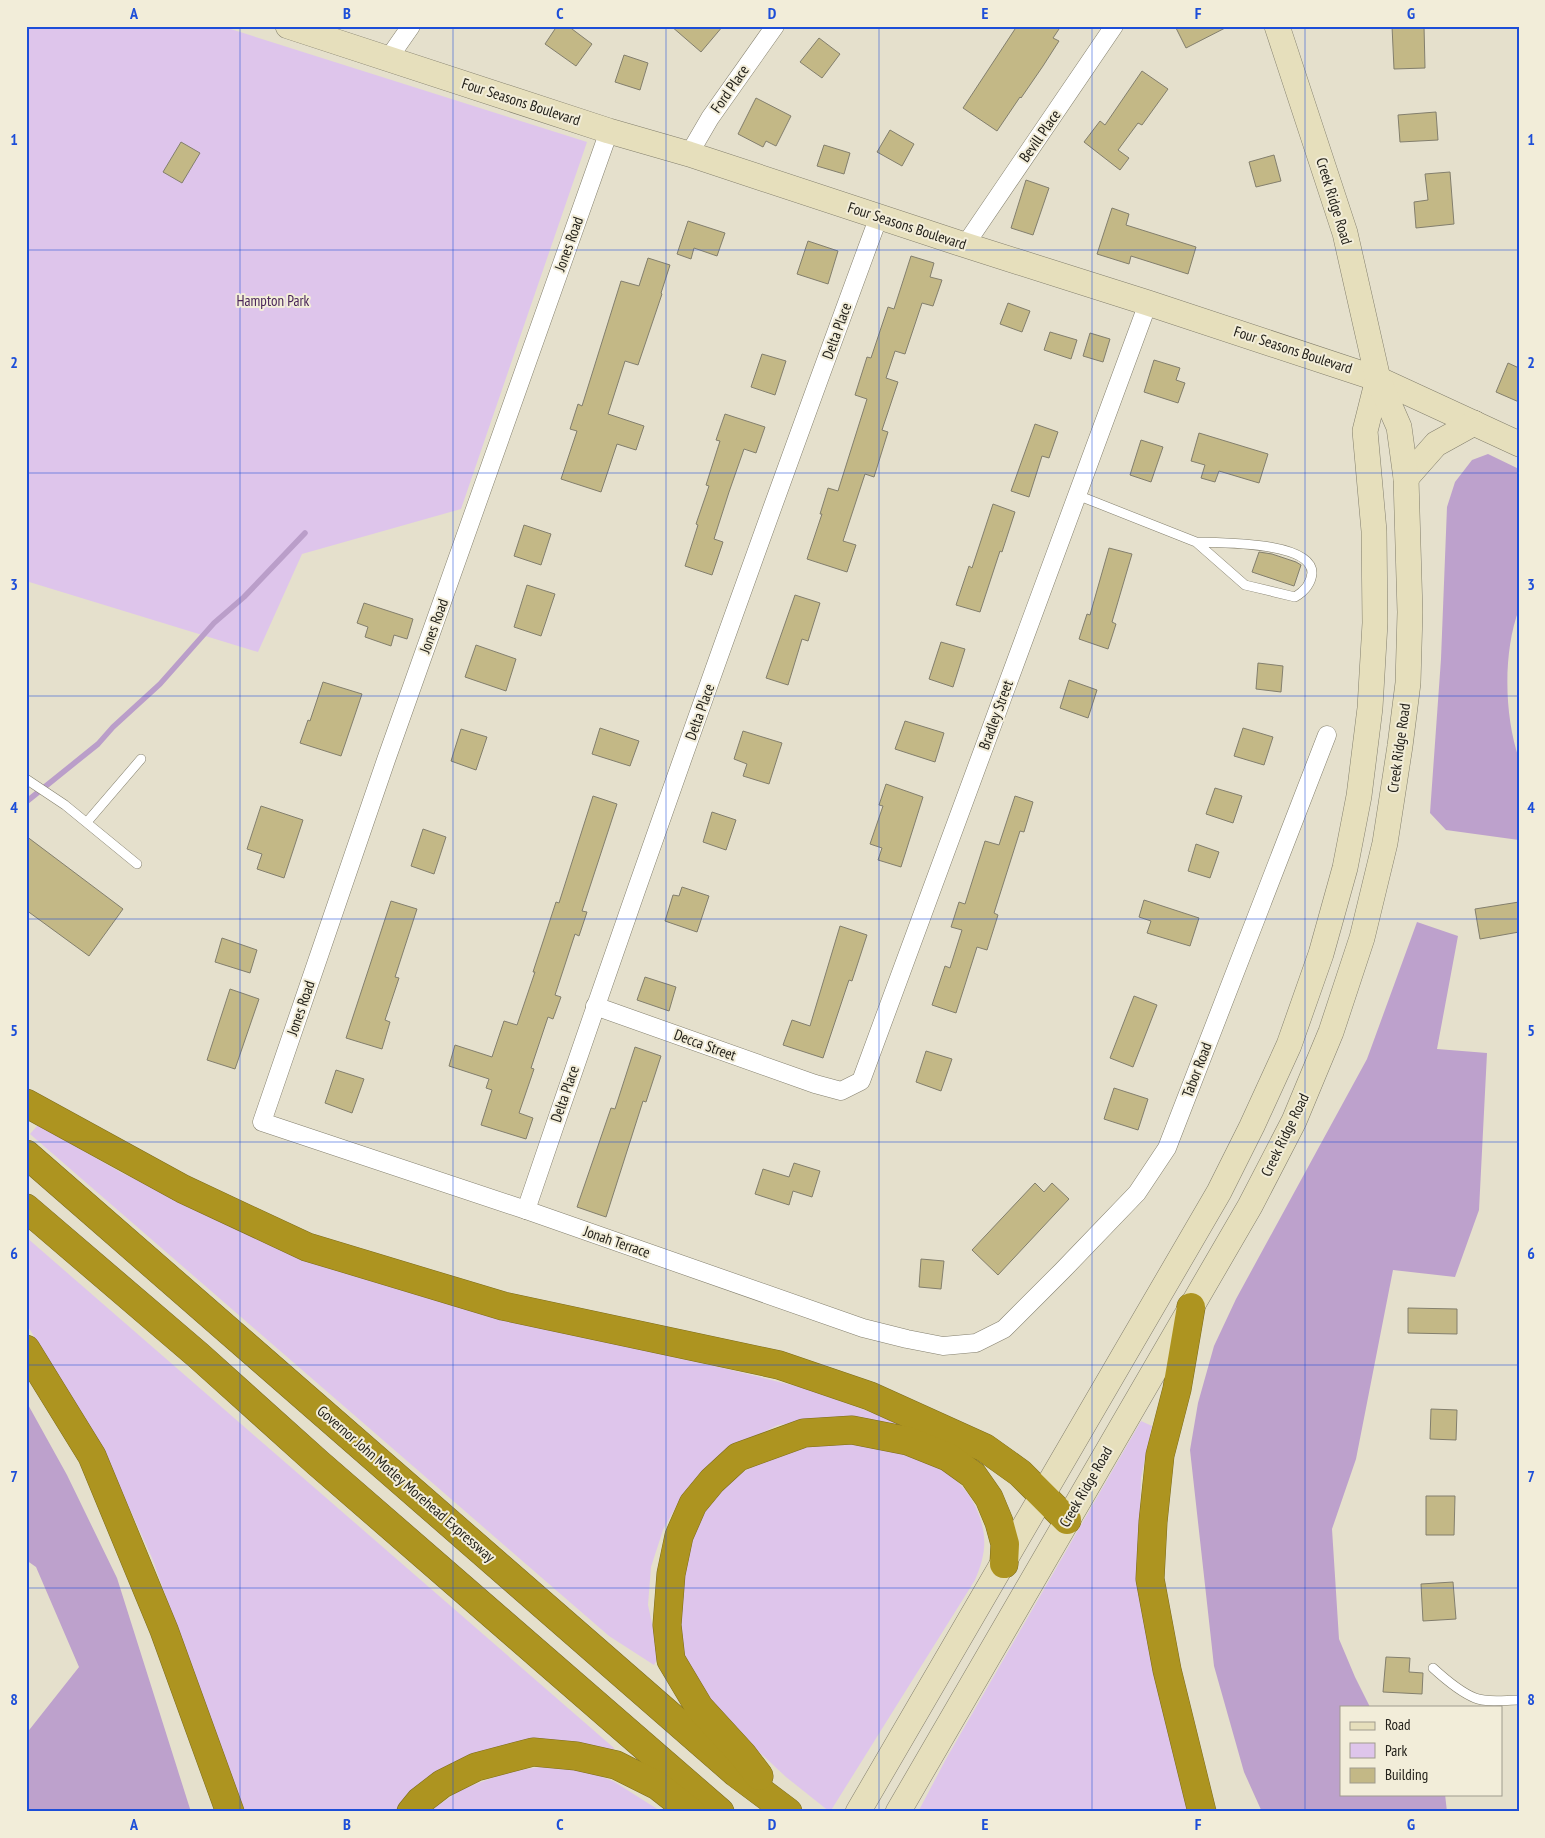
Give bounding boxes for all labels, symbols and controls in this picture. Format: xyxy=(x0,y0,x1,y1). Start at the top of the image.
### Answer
text: A xyxy=(129,3,139,23)
text: B xyxy=(343,3,351,23)
text: C xyxy=(556,3,564,23)
text: D xyxy=(768,3,777,23)
text: E xyxy=(982,3,989,23)
text: F xyxy=(1195,3,1202,23)
text: G xyxy=(1407,3,1415,23)
street label: Ford Place xyxy=(706,61,753,116)
street label: Four Seasons Boulevard xyxy=(460,73,583,130)
street label: Bevill Place xyxy=(1015,106,1065,166)
text: 1 xyxy=(10,129,18,149)
text: 1 xyxy=(1527,129,1535,149)
street label: Creek Ridge Road xyxy=(1312,155,1357,247)
street label: Four Seasons Boulevard xyxy=(846,197,969,254)
street label: Jones Road xyxy=(550,214,587,275)
park label: Hampton Park xyxy=(237,291,310,310)
street label: Delta Place xyxy=(818,300,855,362)
street label: Four Seasons Boulevard xyxy=(1232,321,1355,378)
text: 2 xyxy=(10,352,18,372)
text: 2 xyxy=(1527,352,1535,372)
text: 3 xyxy=(10,574,18,594)
text: 3 xyxy=(1527,574,1535,594)
street label: Jones Road xyxy=(415,596,452,657)
street label: Bradley Street xyxy=(974,677,1017,752)
street label: Delta Place xyxy=(681,681,718,743)
street label: Creek Ridge Road xyxy=(1383,702,1414,794)
text: 4 xyxy=(10,797,18,817)
text: 4 xyxy=(1527,797,1535,817)
street label: Jones Road xyxy=(282,978,319,1039)
text: 5 xyxy=(10,1020,18,1040)
text: 5 xyxy=(1527,1020,1535,1040)
street label: Decca Street xyxy=(672,1025,739,1065)
street label: Tabor Road xyxy=(1177,1040,1216,1100)
street label: Delta Place xyxy=(546,1063,583,1125)
street label: Creek Ridge Road xyxy=(1256,1090,1313,1179)
street label: Jonah Terrace xyxy=(581,1221,653,1262)
text: 6 xyxy=(10,1243,18,1263)
text: 6 xyxy=(1527,1243,1535,1263)
street label: Governor John Motley Morehead Expressway xyxy=(313,1401,499,1566)
street label: Creek Ridge Road xyxy=(1055,1443,1116,1531)
text: 7 xyxy=(10,1466,18,1486)
text: 7 xyxy=(1527,1466,1535,1486)
text: 8 xyxy=(10,1689,18,1709)
text: 8 xyxy=(1527,1689,1535,1709)
legend xyxy=(1340,1706,1502,1796)
text: Road xyxy=(1385,1715,1411,1734)
text: Park xyxy=(1385,1741,1407,1760)
text: Building xyxy=(1385,1765,1428,1784)
text: A xyxy=(129,1814,139,1834)
text: B xyxy=(343,1814,351,1834)
text: C xyxy=(556,1814,564,1834)
text: D xyxy=(768,1814,777,1834)
text: E xyxy=(982,1814,989,1834)
text: F xyxy=(1195,1814,1202,1834)
text: G xyxy=(1407,1814,1415,1834)

